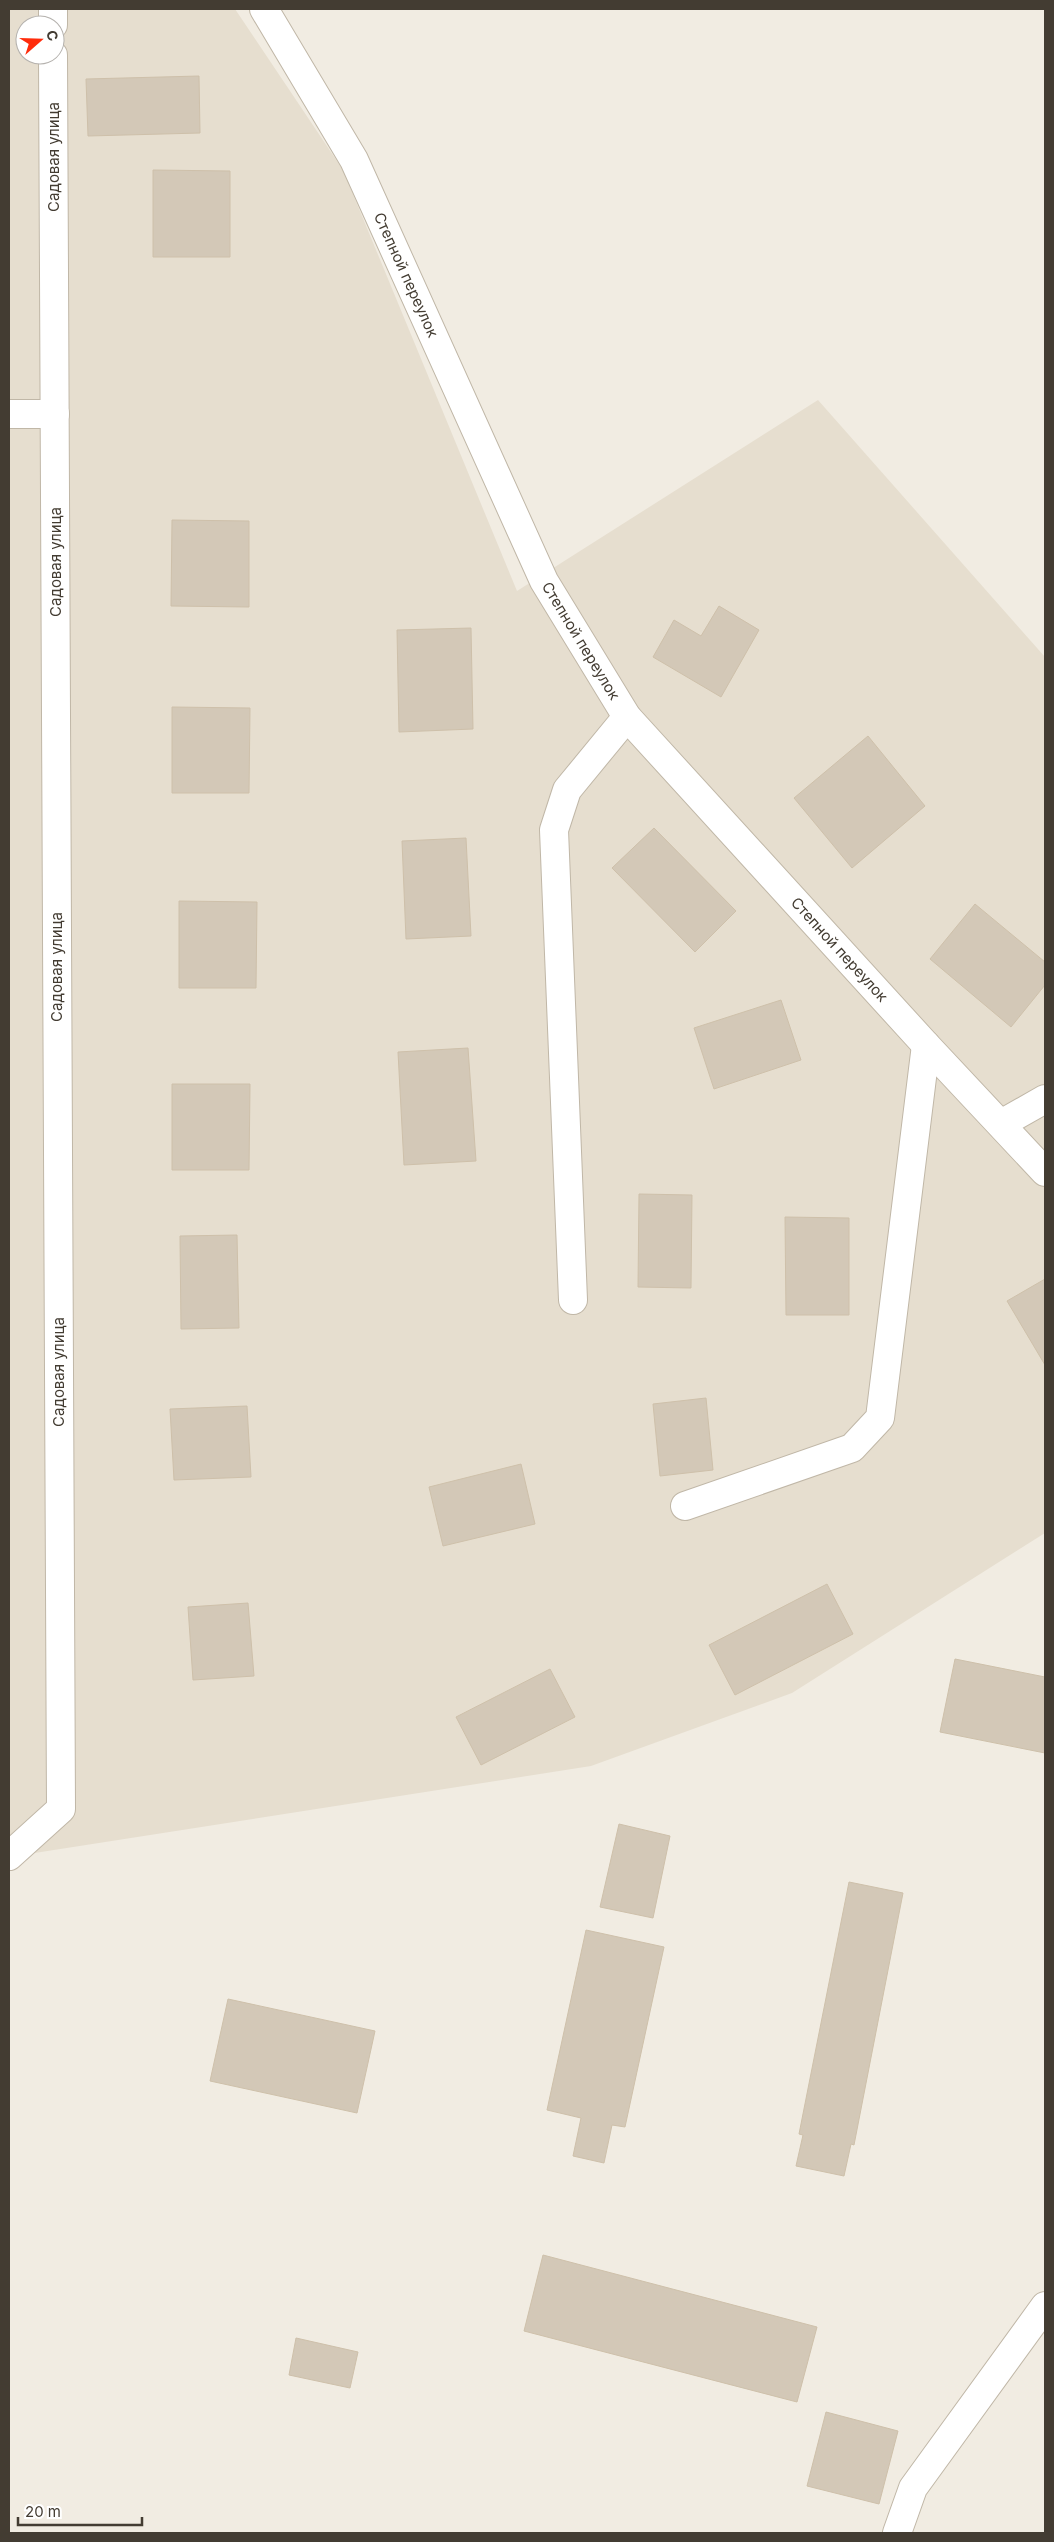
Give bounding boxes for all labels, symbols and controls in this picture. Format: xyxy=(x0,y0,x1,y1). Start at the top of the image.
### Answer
north arrow xyxy=(15,15,65,65)
text: С xyxy=(43,28,62,43)
street label: Садовая улица xyxy=(44,102,63,212)
street label: Степной переулок xyxy=(370,209,443,340)
street label: Садовая улица xyxy=(46,507,65,617)
street label: Степной переулок xyxy=(538,578,624,703)
street label: Степной переулок xyxy=(787,893,892,1006)
street label: Садовая улица xyxy=(47,912,66,1022)
street label: Садовая улица xyxy=(49,1317,68,1427)
scale bar xyxy=(18,2494,141,2526)
text: 20 m xyxy=(25,2502,61,2521)

